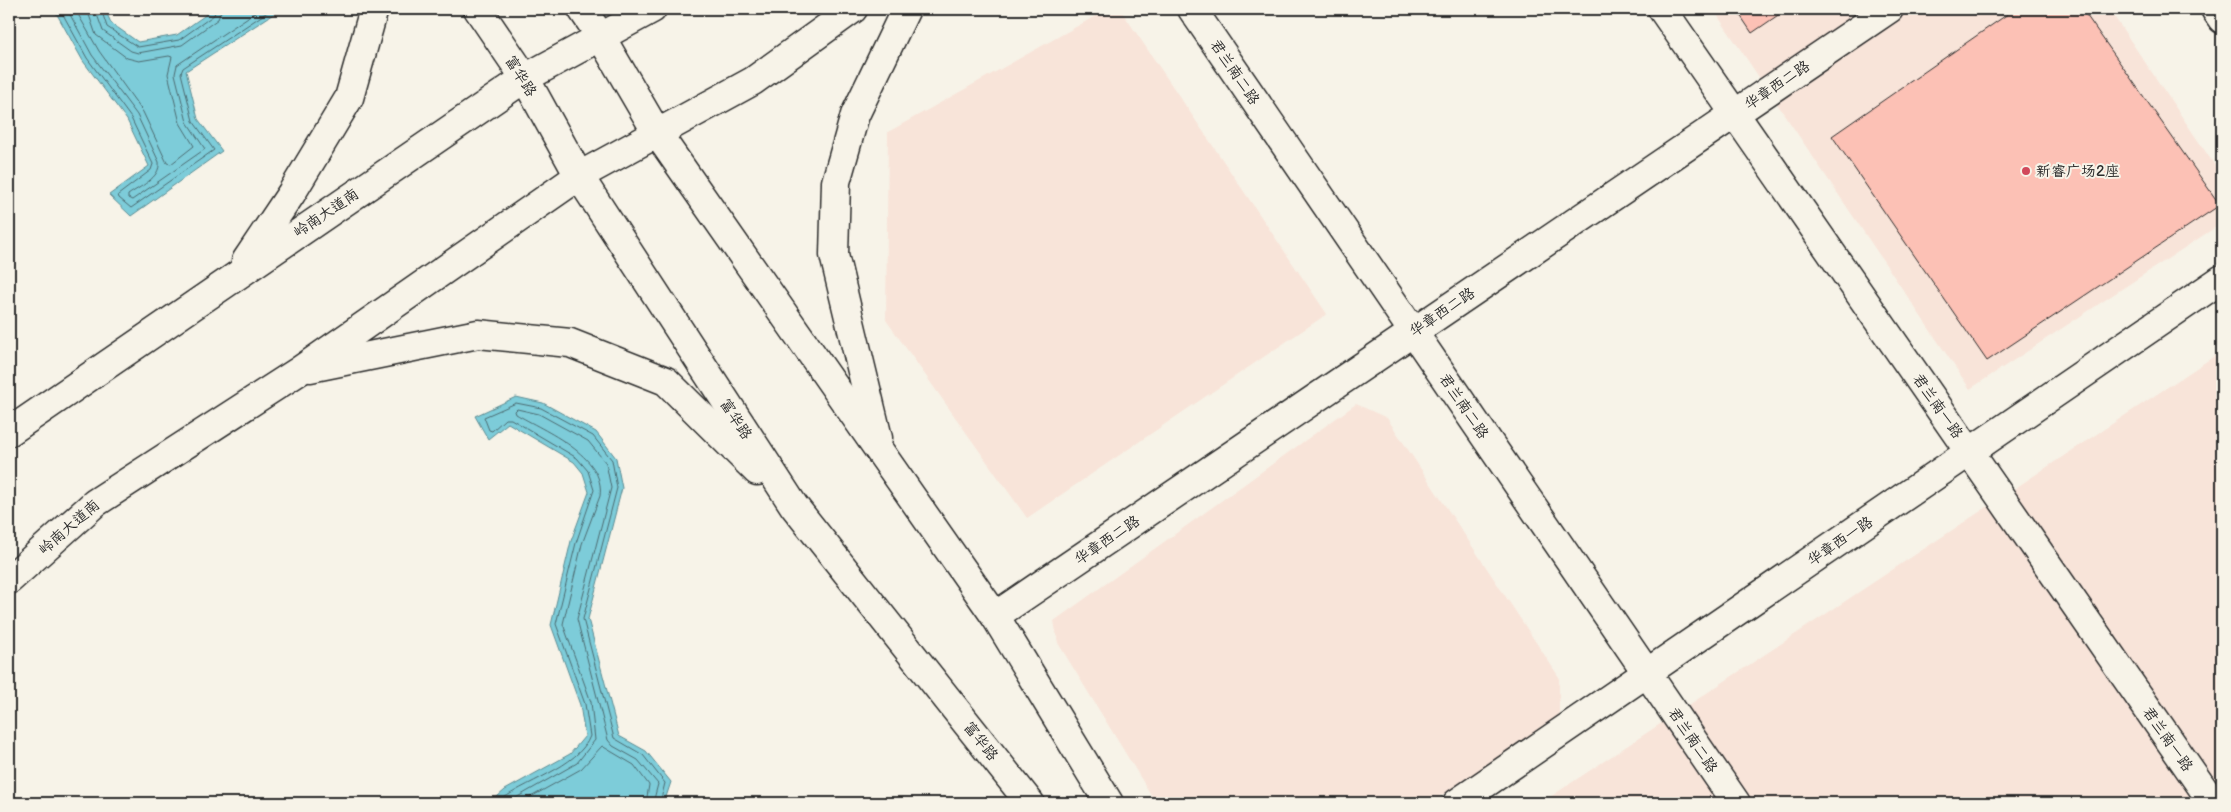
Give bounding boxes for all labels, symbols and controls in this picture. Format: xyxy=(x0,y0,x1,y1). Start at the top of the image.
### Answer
street label: 君兰南二路 xyxy=(1206,36,1263,109)
street label: 富华路 xyxy=(501,52,541,100)
street label: 华章西二路 xyxy=(1741,57,1814,114)
place label: 新睿广场2座 xyxy=(2036,162,2120,181)
marker: 新睿广场2座 xyxy=(2020,165,2032,177)
street label: 岭南大道南 xyxy=(290,185,363,242)
street label: 华章西二路 xyxy=(1406,284,1479,341)
street label: 君兰南二路 xyxy=(1435,370,1492,443)
street label: 君兰南一路 xyxy=(1908,370,1967,442)
street label: 富华路 xyxy=(715,395,756,443)
street label: 岭南大道南 xyxy=(35,496,104,559)
street label: 华章西二路 xyxy=(1071,512,1144,569)
street label: 华章西一路 xyxy=(1804,513,1877,570)
street label: 君兰南一路 xyxy=(2138,703,2197,775)
street label: 君兰南二路 xyxy=(1664,704,1721,777)
street label: 富华路 xyxy=(959,718,1002,765)

